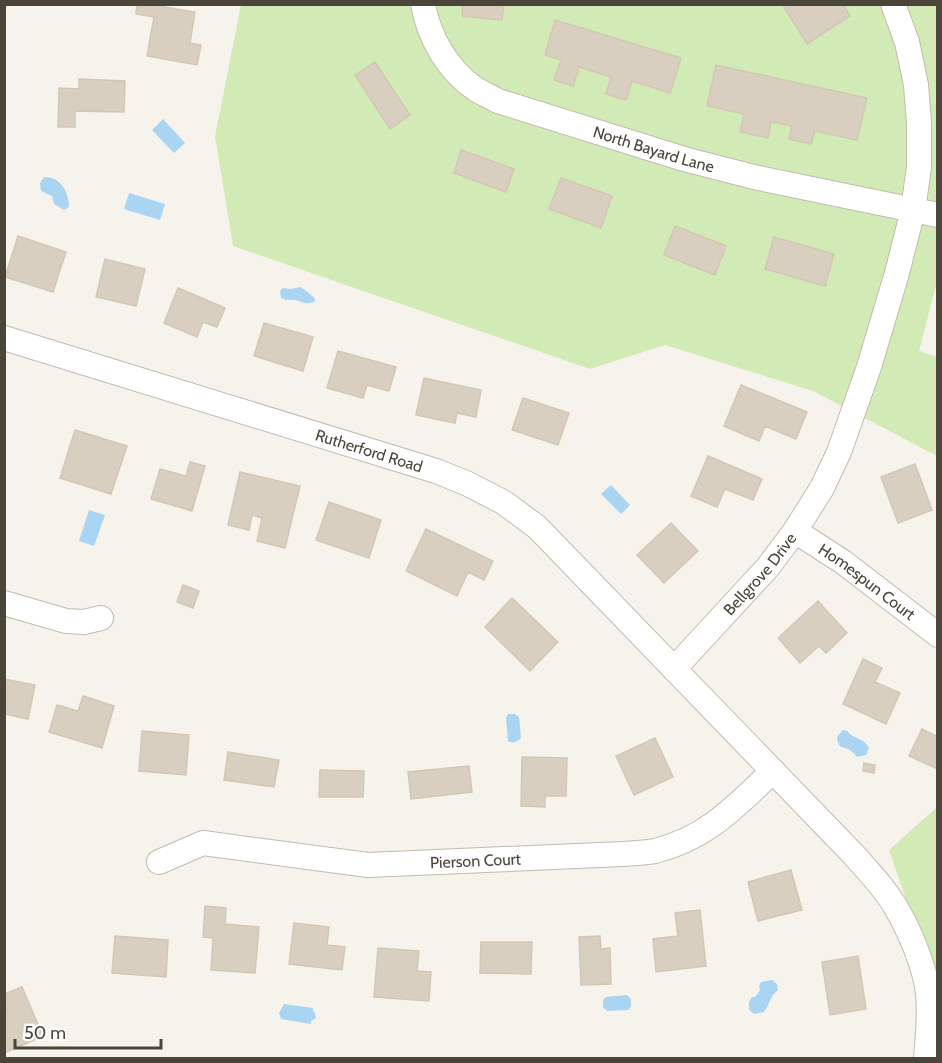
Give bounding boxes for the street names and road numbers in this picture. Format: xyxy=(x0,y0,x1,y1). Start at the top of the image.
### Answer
street label: North Bayard Lane xyxy=(591,122,716,176)
street label: Rutherford Road xyxy=(313,425,425,476)
street label: Bellgrove Drive xyxy=(719,529,800,619)
street label: Homespun Court xyxy=(815,539,920,624)
street label: Pierson Court xyxy=(430,849,522,872)

